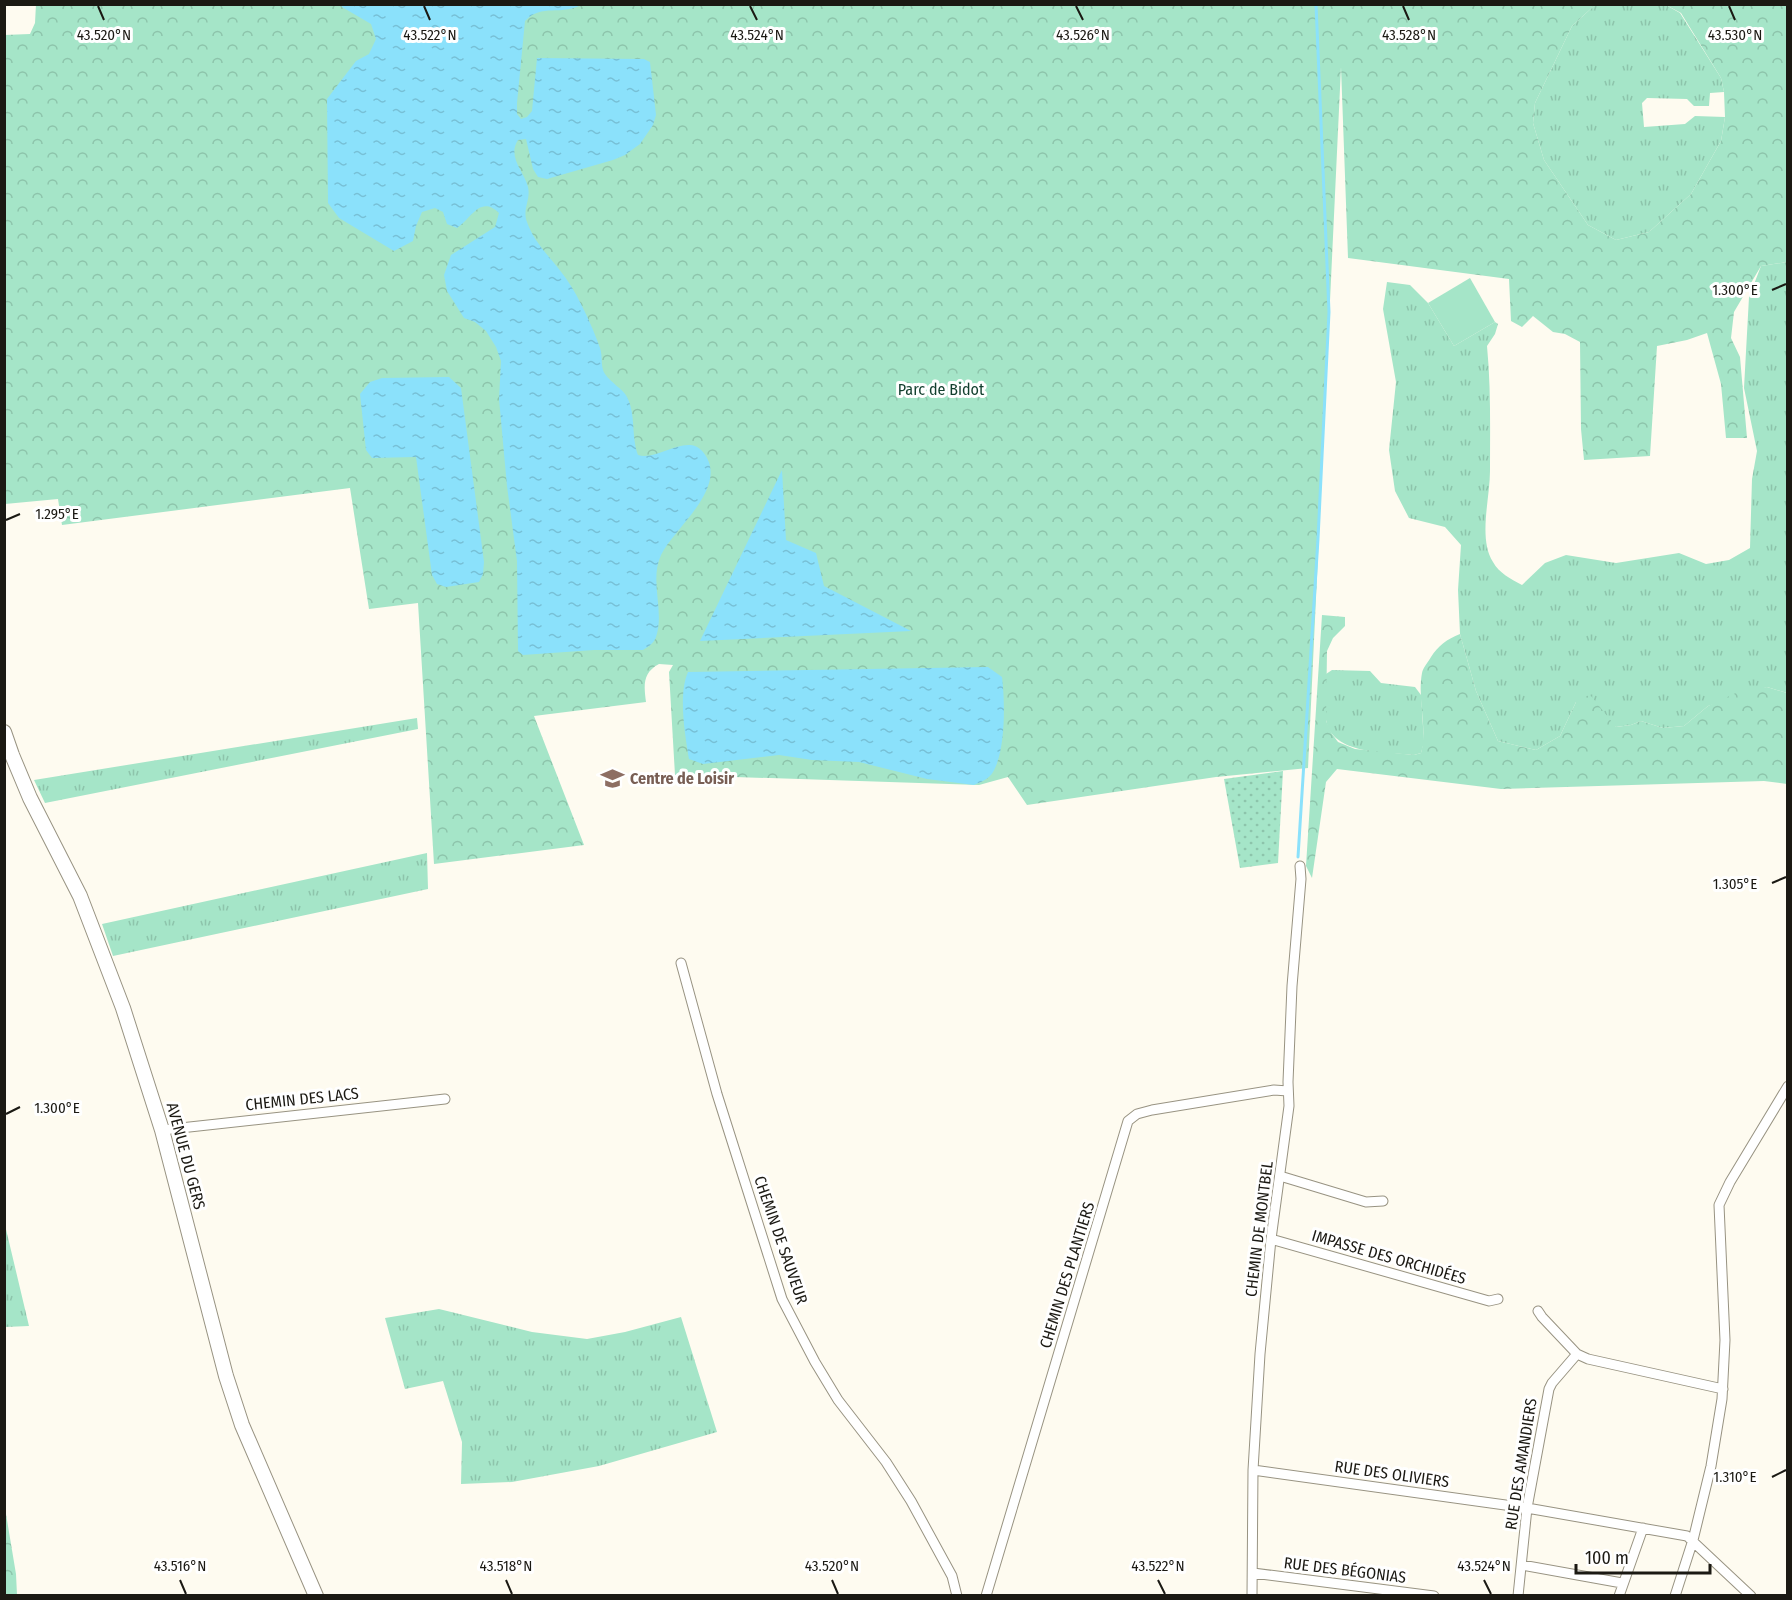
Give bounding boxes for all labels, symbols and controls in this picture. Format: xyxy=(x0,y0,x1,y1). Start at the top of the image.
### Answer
text: 43.520°N xyxy=(77,26,131,44)
text: 43.522°N xyxy=(403,26,457,44)
text: 43.524°N xyxy=(730,26,784,44)
text: 43.526°N xyxy=(1056,26,1110,44)
text: 43.528°N xyxy=(1382,26,1436,44)
text: 43.530°N xyxy=(1708,26,1762,44)
text: 1.300°E xyxy=(1712,281,1758,299)
park label: Parc de Bidot xyxy=(898,380,985,399)
text: 1.295°E xyxy=(35,505,79,523)
school or university icon: Centre de Loisir xyxy=(599,765,625,791)
place label: Centre de Loisir xyxy=(630,769,734,788)
text: 1.305°E xyxy=(1713,875,1757,893)
street label: CHEMIN DES LACS xyxy=(244,1084,360,1114)
text: 1.300°E xyxy=(34,1099,80,1117)
street label: AVENUE DU GERS xyxy=(163,1100,209,1212)
street label: CHEMIN DE MONTBEL xyxy=(1241,1160,1277,1298)
street label: CHEMIN DE SAUVEUR xyxy=(750,1173,812,1307)
street label: CHEMIN DES PLANTIERS xyxy=(1036,1200,1098,1350)
street label: IMPASSE DES ORCHIDÉES xyxy=(1310,1226,1468,1288)
street label: RUE DES AMANDIERS xyxy=(1501,1397,1541,1531)
street label: RUE DES OLIVIERS xyxy=(1334,1457,1450,1491)
text: 1.310°E xyxy=(1713,1468,1757,1486)
scale bar xyxy=(1576,1537,1710,1575)
text: 100 m xyxy=(1585,1547,1629,1569)
street label: RUE DES BÉGONIAS xyxy=(1283,1553,1407,1587)
text: 43.516°N xyxy=(154,1557,206,1575)
text: 43.518°N xyxy=(480,1557,532,1575)
text: 43.520°N xyxy=(805,1557,859,1575)
text: 43.522°N xyxy=(1131,1557,1185,1575)
text: 43.524°N xyxy=(1457,1557,1511,1575)

